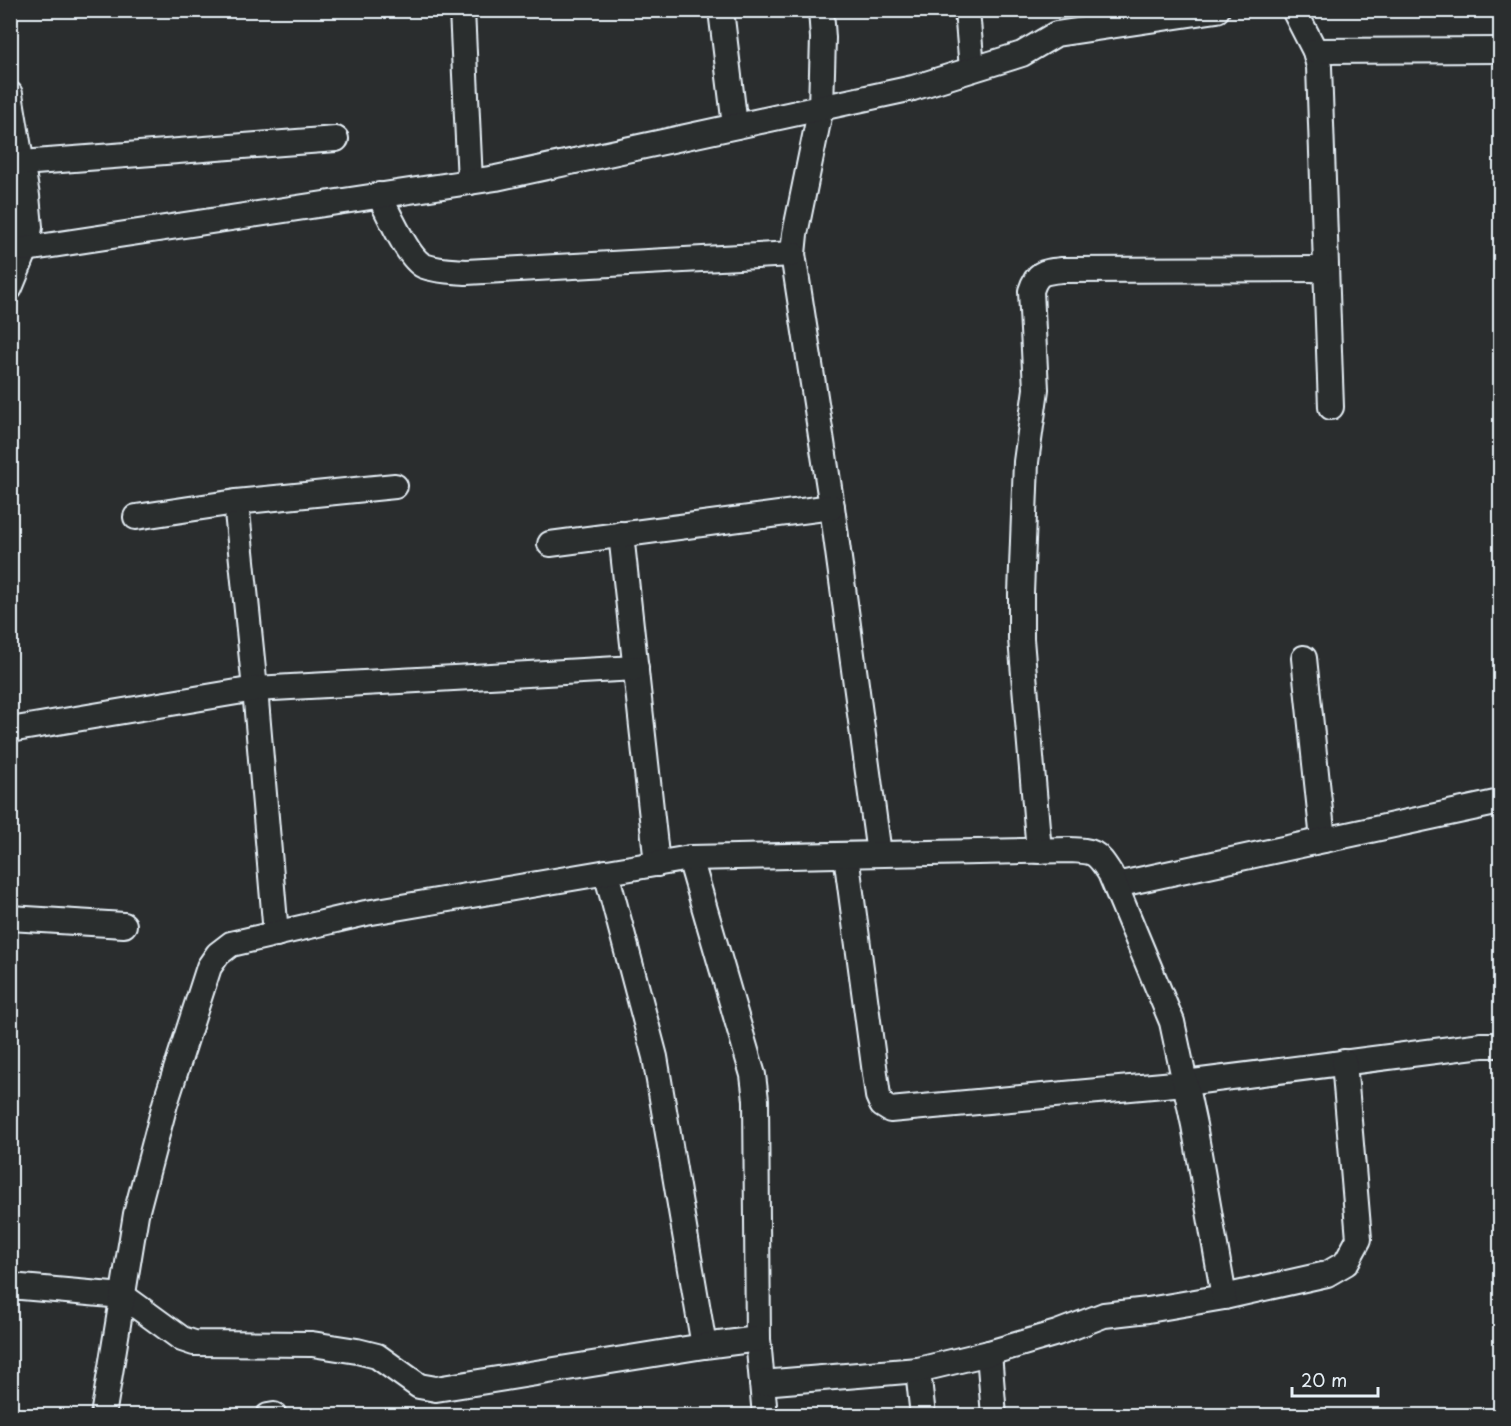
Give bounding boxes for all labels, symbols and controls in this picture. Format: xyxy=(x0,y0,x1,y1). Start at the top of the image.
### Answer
scale bar xyxy=(1292,1360,1378,1398)
text: 20 m xyxy=(1301,1366,1347,1393)

